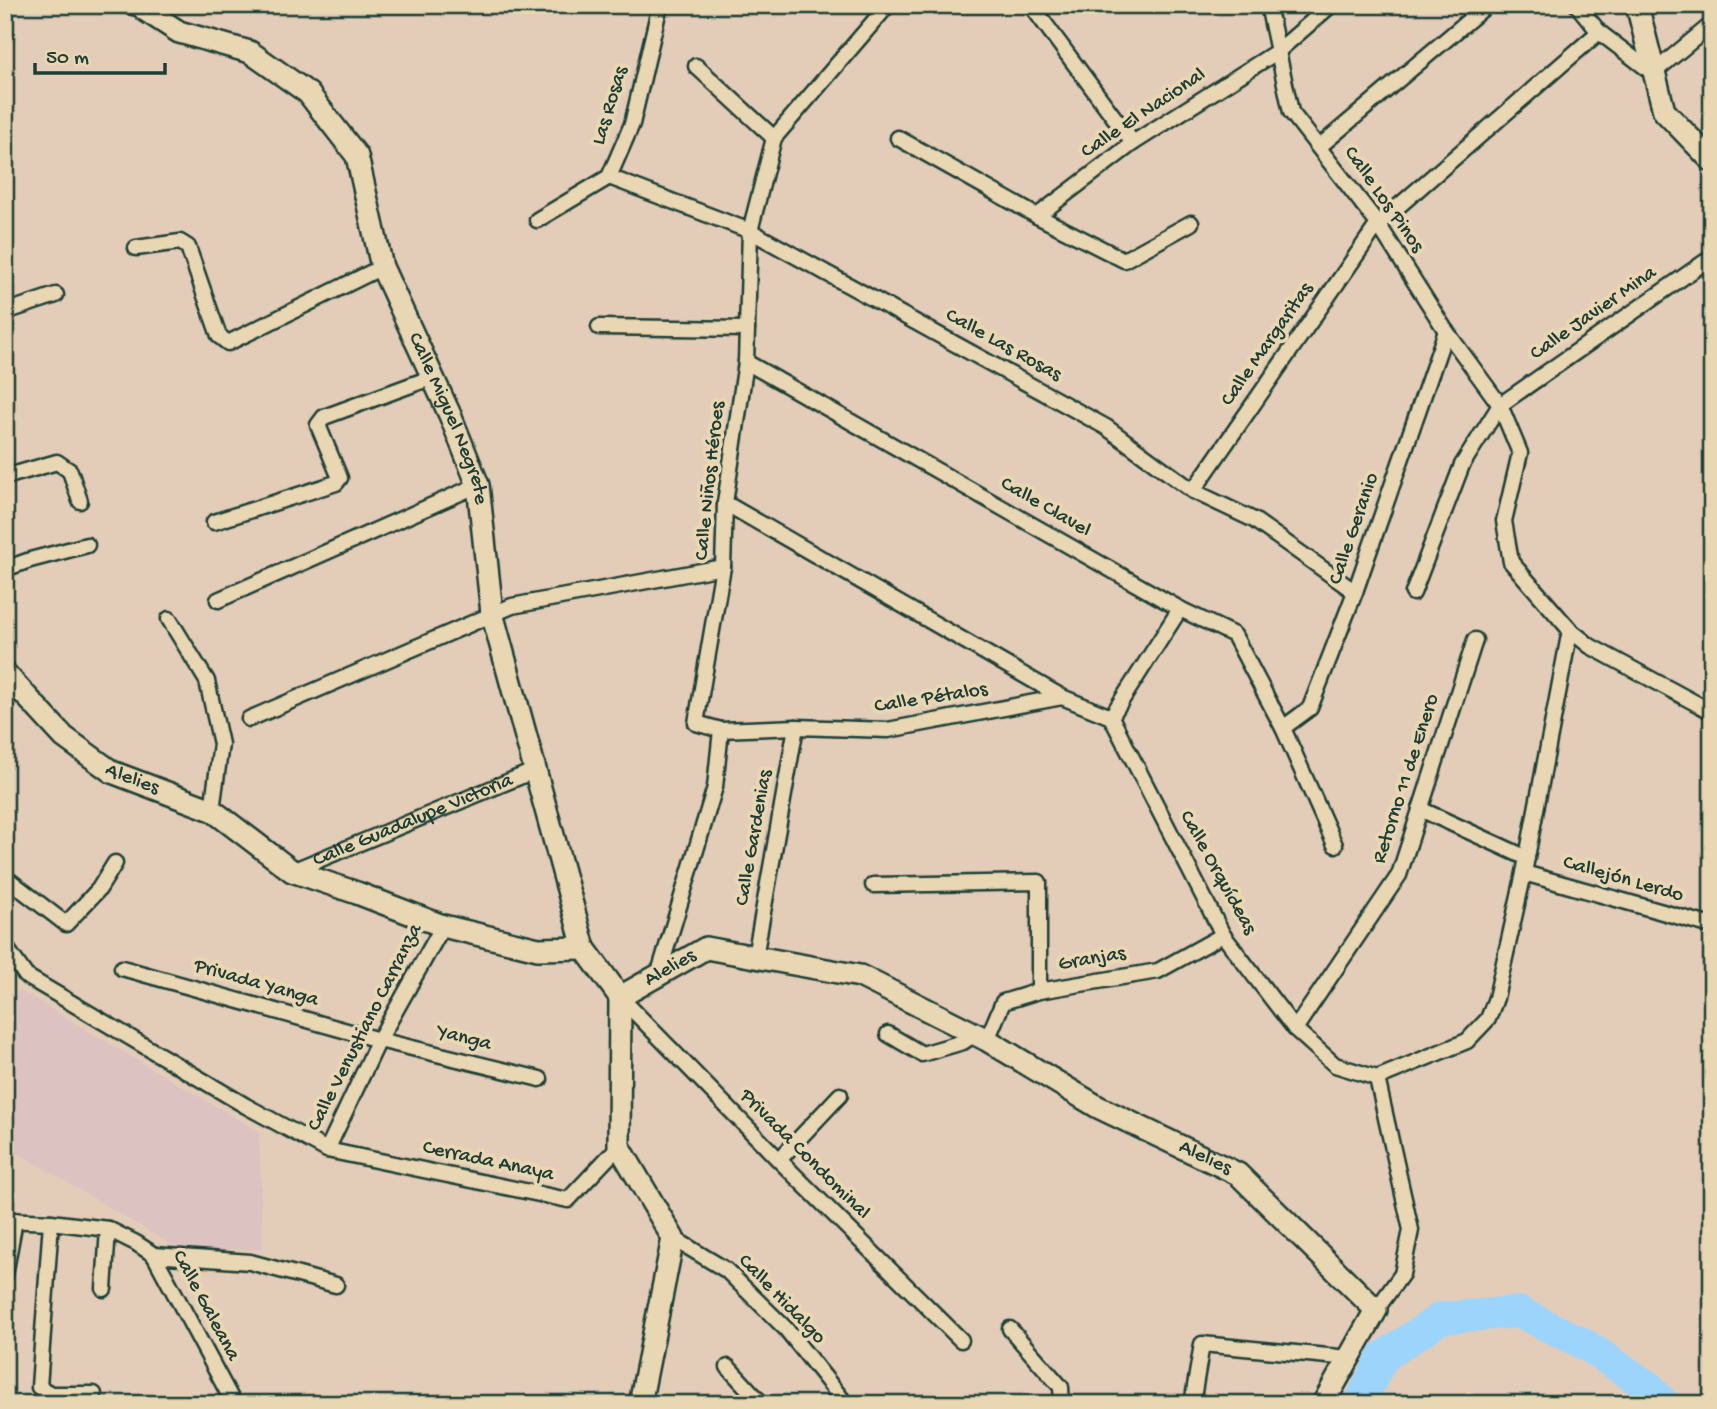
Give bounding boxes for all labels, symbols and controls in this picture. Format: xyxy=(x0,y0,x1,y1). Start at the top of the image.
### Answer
scale bar xyxy=(35,32,164,76)
text: 50 m xyxy=(46,47,89,72)
street label: Las Rosas xyxy=(587,62,635,148)
street label: Calle El Nacional xyxy=(1077,63,1211,165)
street label: Calle Los Pinos xyxy=(1337,142,1430,259)
street label: Calle Javier Mina xyxy=(1526,260,1663,367)
street label: Calle Margaritas xyxy=(1216,277,1321,412)
street label: Calle Las Rosas xyxy=(940,304,1067,389)
street label: Calle Miguel Negrete xyxy=(401,329,493,507)
street label: Calle Niños Héroes xyxy=(690,399,732,562)
street label: Calle Geranio xyxy=(1324,470,1386,588)
street label: Calle Clavel xyxy=(995,472,1095,544)
street label: Calle Pétalos xyxy=(873,678,991,720)
street label: Retorno 11 de Enero xyxy=(1368,691,1446,867)
street label: Alelies xyxy=(100,758,164,802)
street label: Calle Gardenias xyxy=(731,767,779,908)
street label: Calle Guadalupe Victoria xyxy=(309,768,518,873)
street label: Calle Orquídeas xyxy=(1173,807,1262,940)
street label: Callejón Lerdo xyxy=(1560,851,1686,909)
street label: Calle Venustiano Carranza xyxy=(303,919,430,1136)
street label: Granjas xyxy=(1056,942,1129,978)
street label: Alelies xyxy=(640,943,702,993)
street label: Privada Yanga xyxy=(190,954,322,1014)
street label: Yanga xyxy=(432,1020,495,1058)
street label: Privada Condominal xyxy=(733,1084,875,1226)
street label: Alelies xyxy=(1175,1135,1237,1182)
street label: Cerrada Anaya xyxy=(420,1136,557,1188)
street label: Calle Galeana xyxy=(165,1246,245,1367)
street label: Calle Hidalgo xyxy=(732,1250,830,1351)

